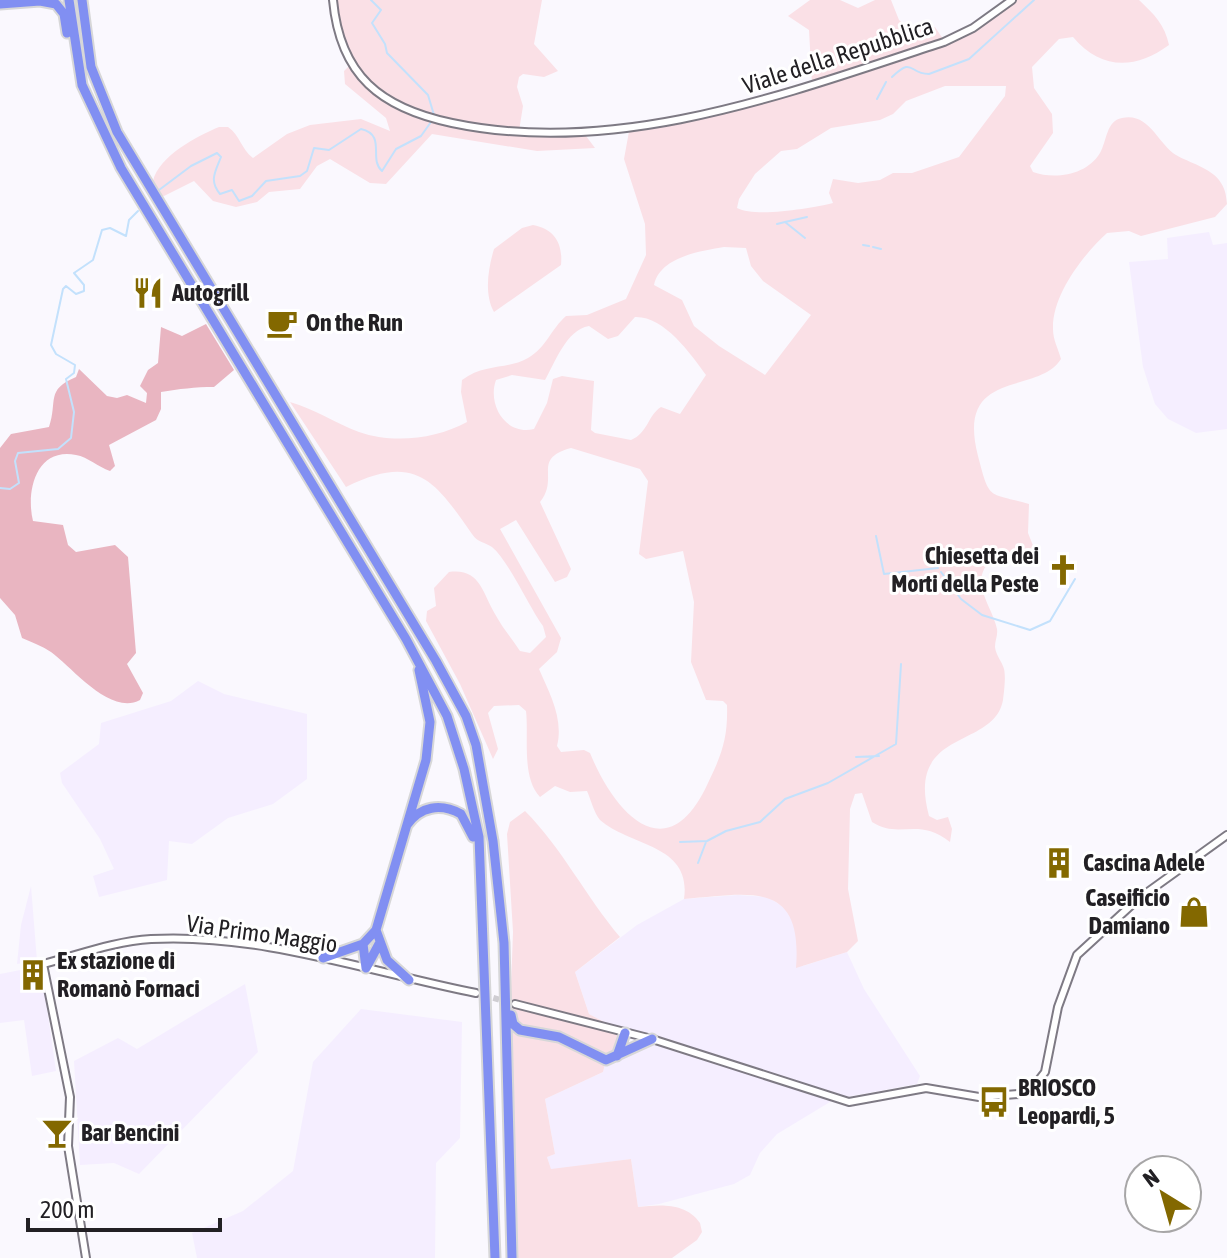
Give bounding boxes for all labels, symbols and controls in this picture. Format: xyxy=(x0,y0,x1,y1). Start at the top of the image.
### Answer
street label: Viale della Repubblica xyxy=(739,12,937,99)
restaurant icon: Autogrill xyxy=(131,276,165,310)
place label: Autogrill xyxy=(171,279,250,306)
cafe icon: On the Run xyxy=(265,306,299,340)
place label: On the Run xyxy=(306,309,403,336)
place label: Chiesetta dei Morti della Peste xyxy=(891,542,1039,597)
church icon: Chiesetta dei Morti della Peste xyxy=(1046,553,1080,587)
building icon: Cascina Adele xyxy=(1042,846,1076,880)
place label: Cascina Adele xyxy=(1083,849,1205,876)
place label: Caseificio Damiano xyxy=(1085,884,1170,939)
shop icon: Caseificio Damiano xyxy=(1177,895,1211,929)
street label: Via Primo Maggio xyxy=(185,910,339,957)
place label: Ex stazione di Romanò Fornaci xyxy=(57,947,200,1002)
building icon: Ex stazione di Romanò Fornaci xyxy=(16,958,50,992)
place label: BRIOSCO Leopardi, 5 xyxy=(1018,1074,1115,1129)
bus stop icon: BRIOSCO Leopardi, 5 xyxy=(977,1085,1011,1119)
bar icon: Bar Bencini xyxy=(40,1116,74,1150)
place label: Bar Bencini xyxy=(81,1119,179,1146)
north arrow xyxy=(1123,1154,1203,1234)
text: N xyxy=(1138,1164,1164,1192)
scale bar xyxy=(28,1182,220,1232)
text: 200 m xyxy=(40,1196,94,1223)

